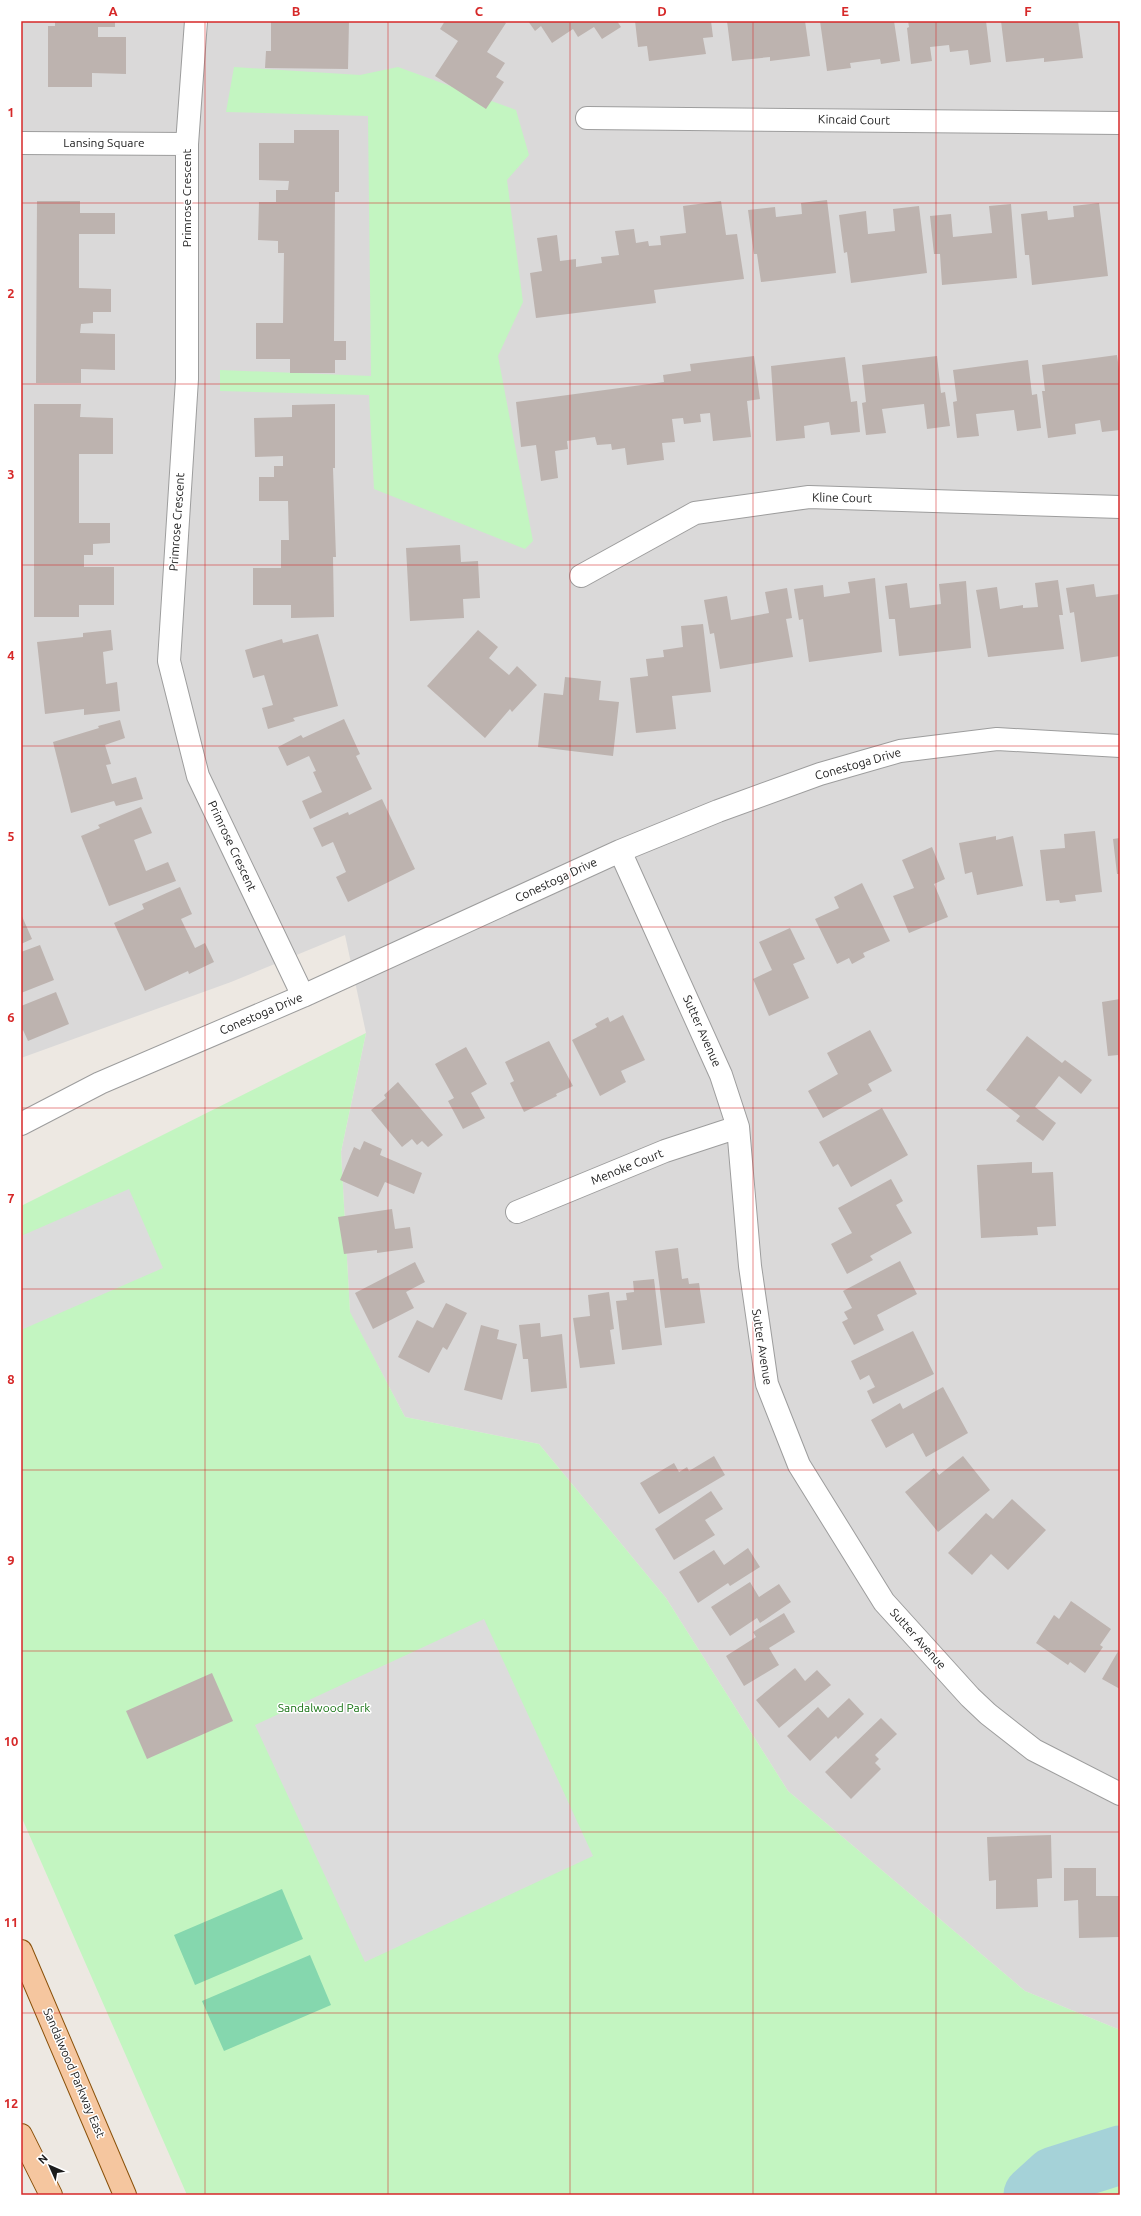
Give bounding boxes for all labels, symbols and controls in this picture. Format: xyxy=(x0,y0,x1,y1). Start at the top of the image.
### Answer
text: A xyxy=(108,4,118,18)
text: B xyxy=(292,4,301,18)
text: C xyxy=(475,4,484,18)
text: D xyxy=(657,4,667,18)
text: E xyxy=(841,4,849,18)
text: F xyxy=(1024,4,1032,18)
text: 1 xyxy=(7,105,15,119)
street label: Kincaid Court xyxy=(818,112,890,127)
street label: Lansing Square xyxy=(63,136,145,149)
street label: Primrose Crescent xyxy=(180,148,193,247)
text: 2 xyxy=(7,286,15,300)
text: 3 xyxy=(7,467,15,481)
street label: Primrose Crescent xyxy=(167,472,186,572)
street label: Kline Court xyxy=(812,490,872,505)
text: 4 xyxy=(7,648,15,662)
street label: Conestoga Drive xyxy=(813,745,902,782)
street label: Primrose Crescent xyxy=(206,798,259,893)
text: 5 xyxy=(7,829,15,843)
street label: Conestoga Drive xyxy=(513,855,599,904)
street label: Conestoga Drive xyxy=(217,990,304,1037)
street label: Sutter Avenue xyxy=(681,993,724,1069)
text: 6 xyxy=(7,1010,15,1024)
street label: Menoke Court xyxy=(589,1146,665,1187)
text: 7 xyxy=(7,1191,15,1205)
street label: Sutter Avenue xyxy=(750,1308,775,1386)
text: 8 xyxy=(7,1372,15,1386)
text: 9 xyxy=(7,1553,15,1567)
street label: Sutter Avenue xyxy=(888,1606,949,1672)
park label: Sandalwood Park xyxy=(278,1701,370,1714)
text: 10 xyxy=(4,1734,18,1748)
text: 11 xyxy=(4,1915,18,1929)
street label: Sandalwood Parkway East xyxy=(41,2006,108,2140)
text: 12 xyxy=(4,2096,18,2110)
north arrow xyxy=(30,2146,70,2186)
text: N xyxy=(36,2152,50,2166)

